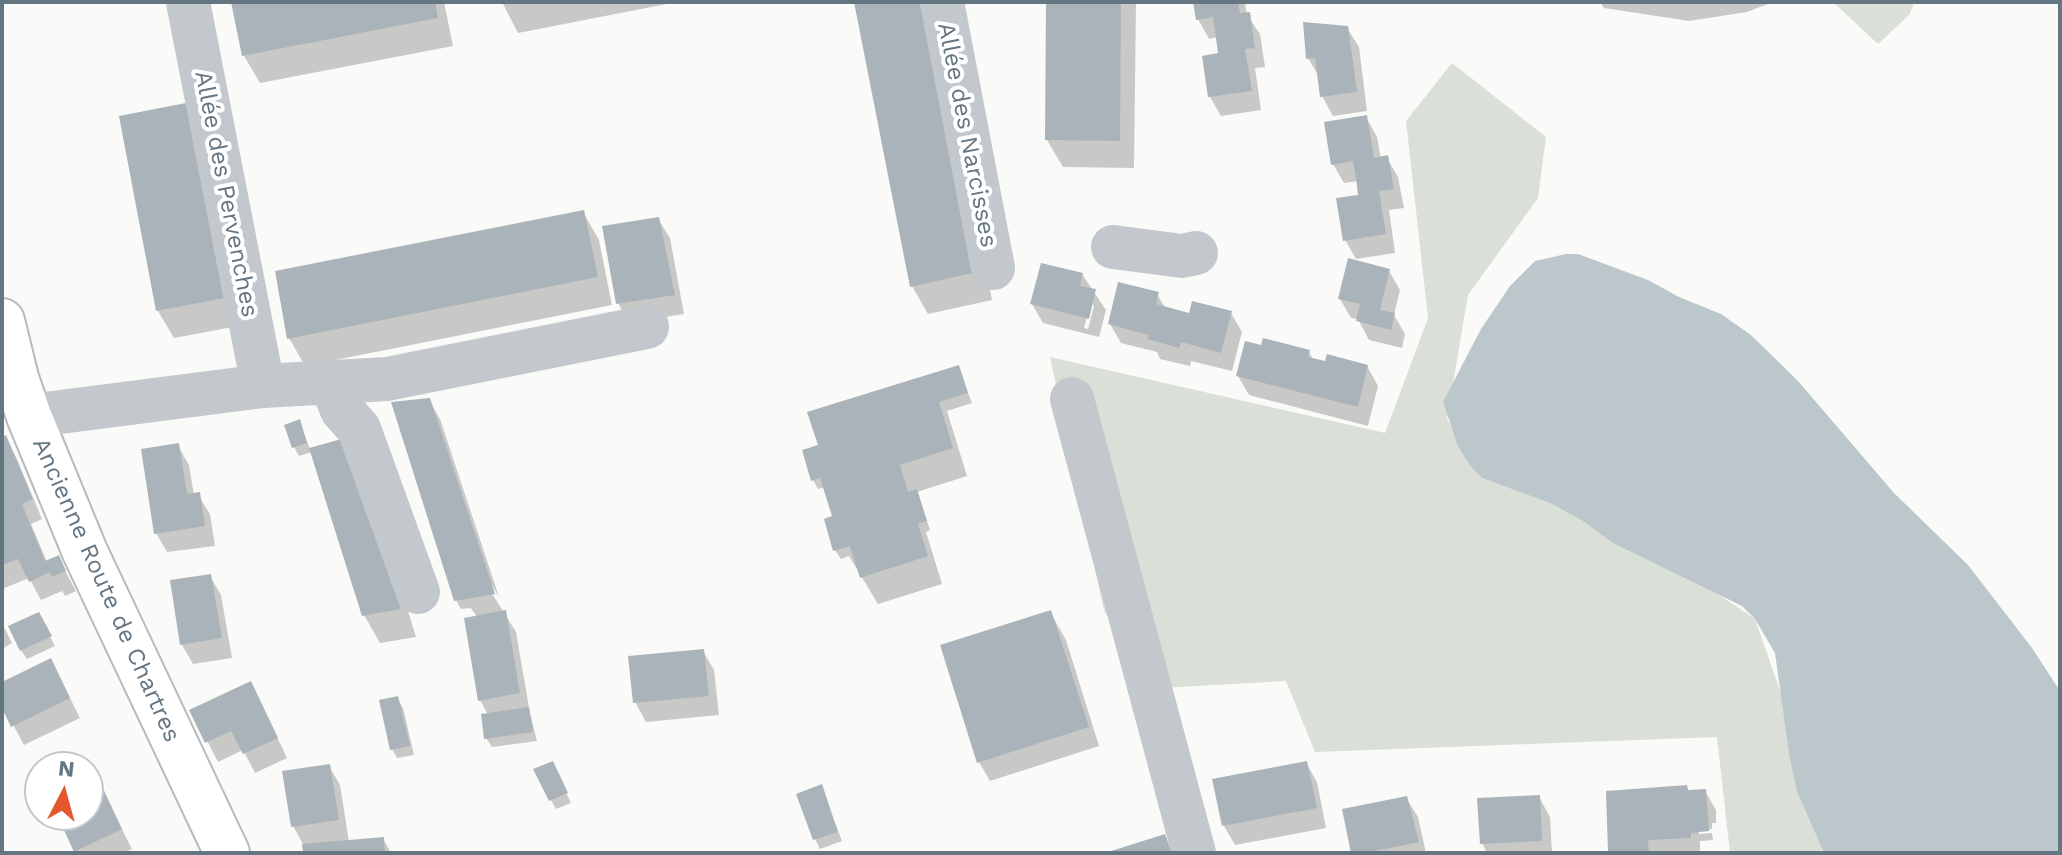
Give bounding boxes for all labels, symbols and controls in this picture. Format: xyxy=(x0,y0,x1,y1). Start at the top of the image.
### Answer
street label: Allée des Narcisses xyxy=(931,20,1003,250)
street label: Allée des Pervenches xyxy=(188,68,264,320)
street label: Ancienne Route de Chartres xyxy=(26,433,186,747)
north arrow xyxy=(24,751,104,831)
text: N xyxy=(57,755,76,782)

